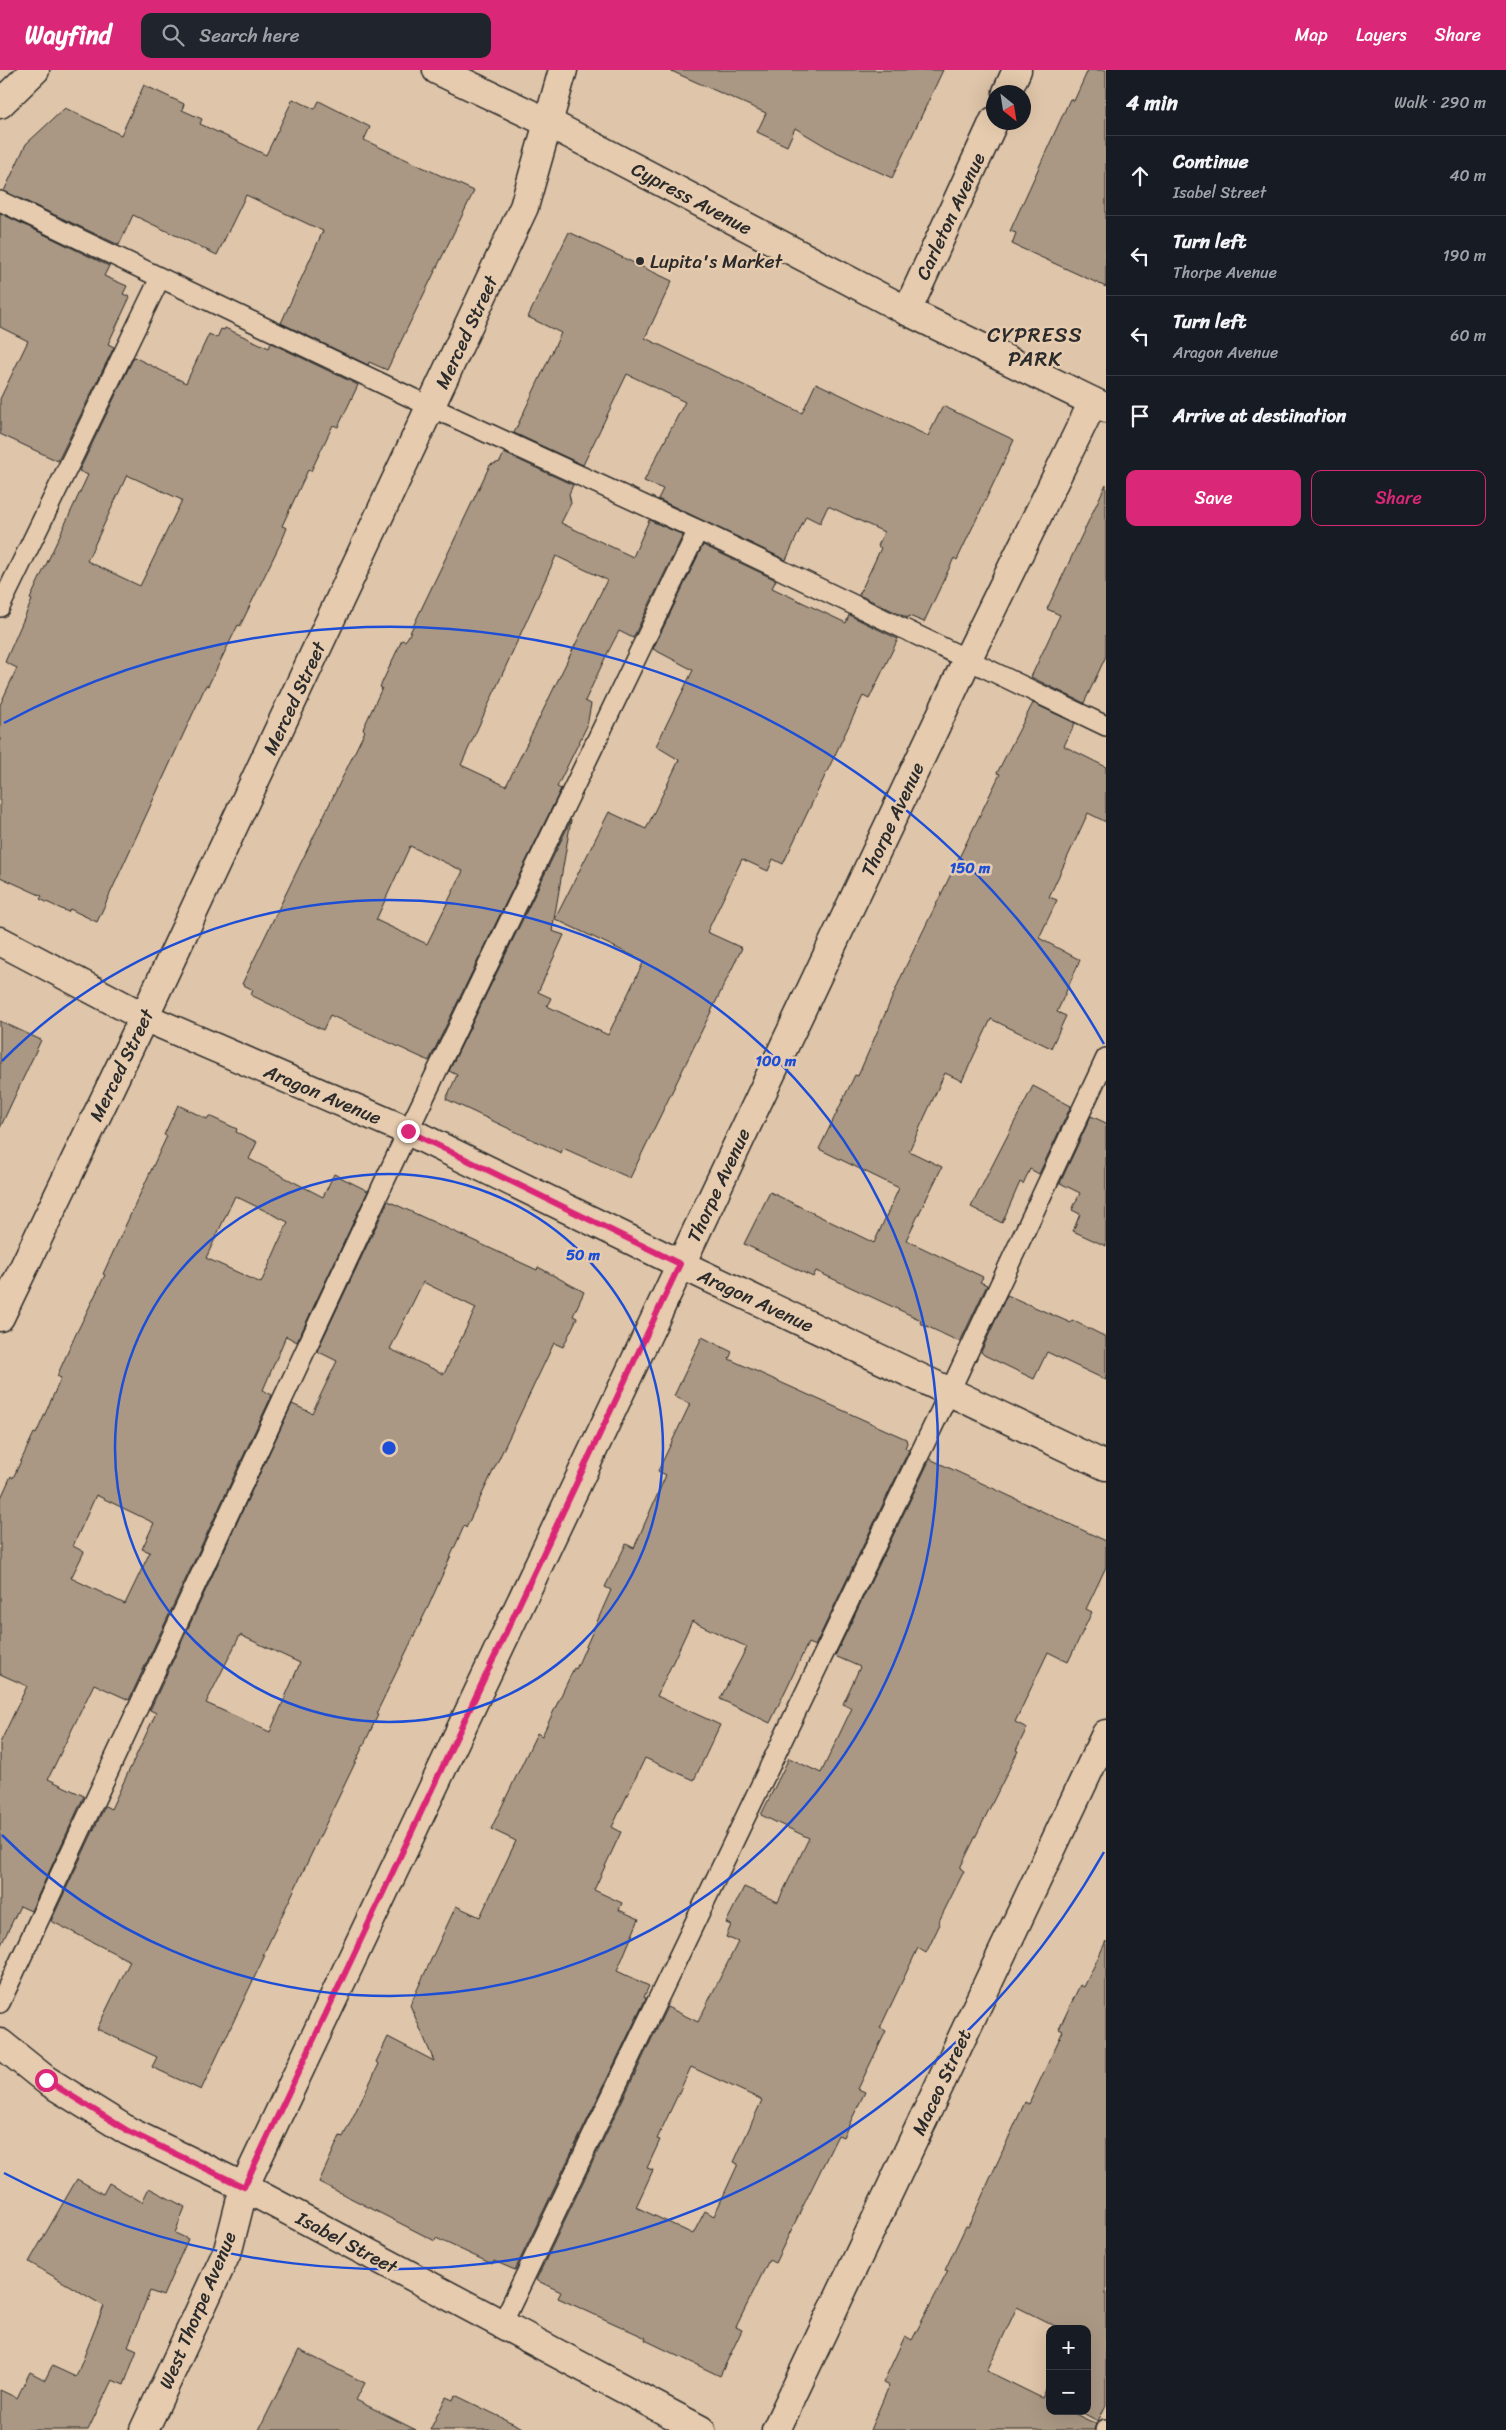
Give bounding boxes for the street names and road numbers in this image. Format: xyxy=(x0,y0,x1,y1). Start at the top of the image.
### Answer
street label: Carleton Avenue xyxy=(906,147,994,285)
street label: Cypress Avenue xyxy=(625,153,758,244)
street label: Merced Street xyxy=(426,269,508,394)
street label: Merced Street xyxy=(254,635,336,760)
street label: Thorpe Avenue xyxy=(851,756,934,882)
street label: Merced Street xyxy=(80,1002,164,1127)
street label: Aragon Avenue xyxy=(258,1054,387,1134)
street label: Thorpe Avenue xyxy=(677,1122,760,1248)
street label: Aragon Avenue xyxy=(691,1259,820,1342)
street label: Maceo Street xyxy=(902,2023,981,2141)
street label: Isabel Street xyxy=(289,2201,405,2284)
street label: West Thorpe Avenue xyxy=(149,2226,246,2394)

